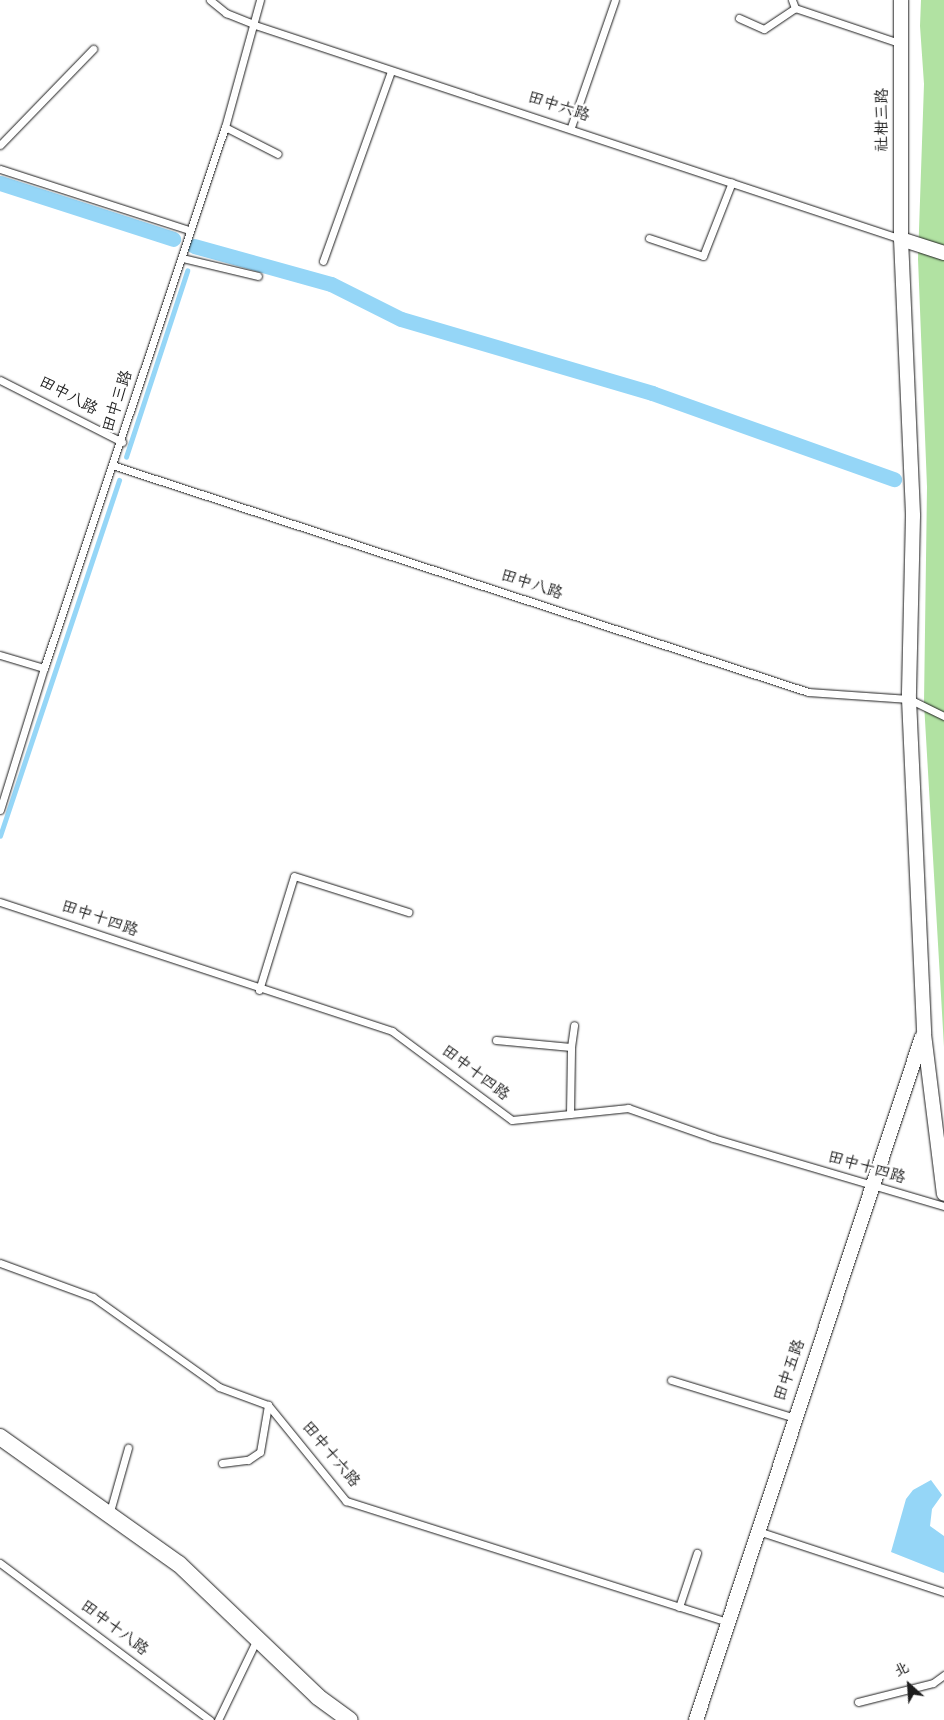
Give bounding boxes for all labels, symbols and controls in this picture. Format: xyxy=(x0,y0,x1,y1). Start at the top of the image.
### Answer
street label: 社柑三路 xyxy=(875,88,895,152)
street label: 田中六路 xyxy=(525,90,591,128)
street label: 田中三路 xyxy=(101,369,139,435)
street label: 田中八路 xyxy=(34,375,100,421)
street label: 田中八路 xyxy=(498,568,564,606)
street label: 田中十四路 xyxy=(58,899,140,943)
street label: 田中十四路 xyxy=(436,1043,512,1107)
street label: 田中十四路 xyxy=(825,1150,907,1190)
street label: 田中五路 xyxy=(773,1338,811,1404)
street label: 田中十六路 xyxy=(296,1419,362,1493)
street label: 田中十八路 xyxy=(75,1598,151,1662)
north arrow xyxy=(884,1660,934,1710)
text: 北 xyxy=(892,1660,912,1682)

